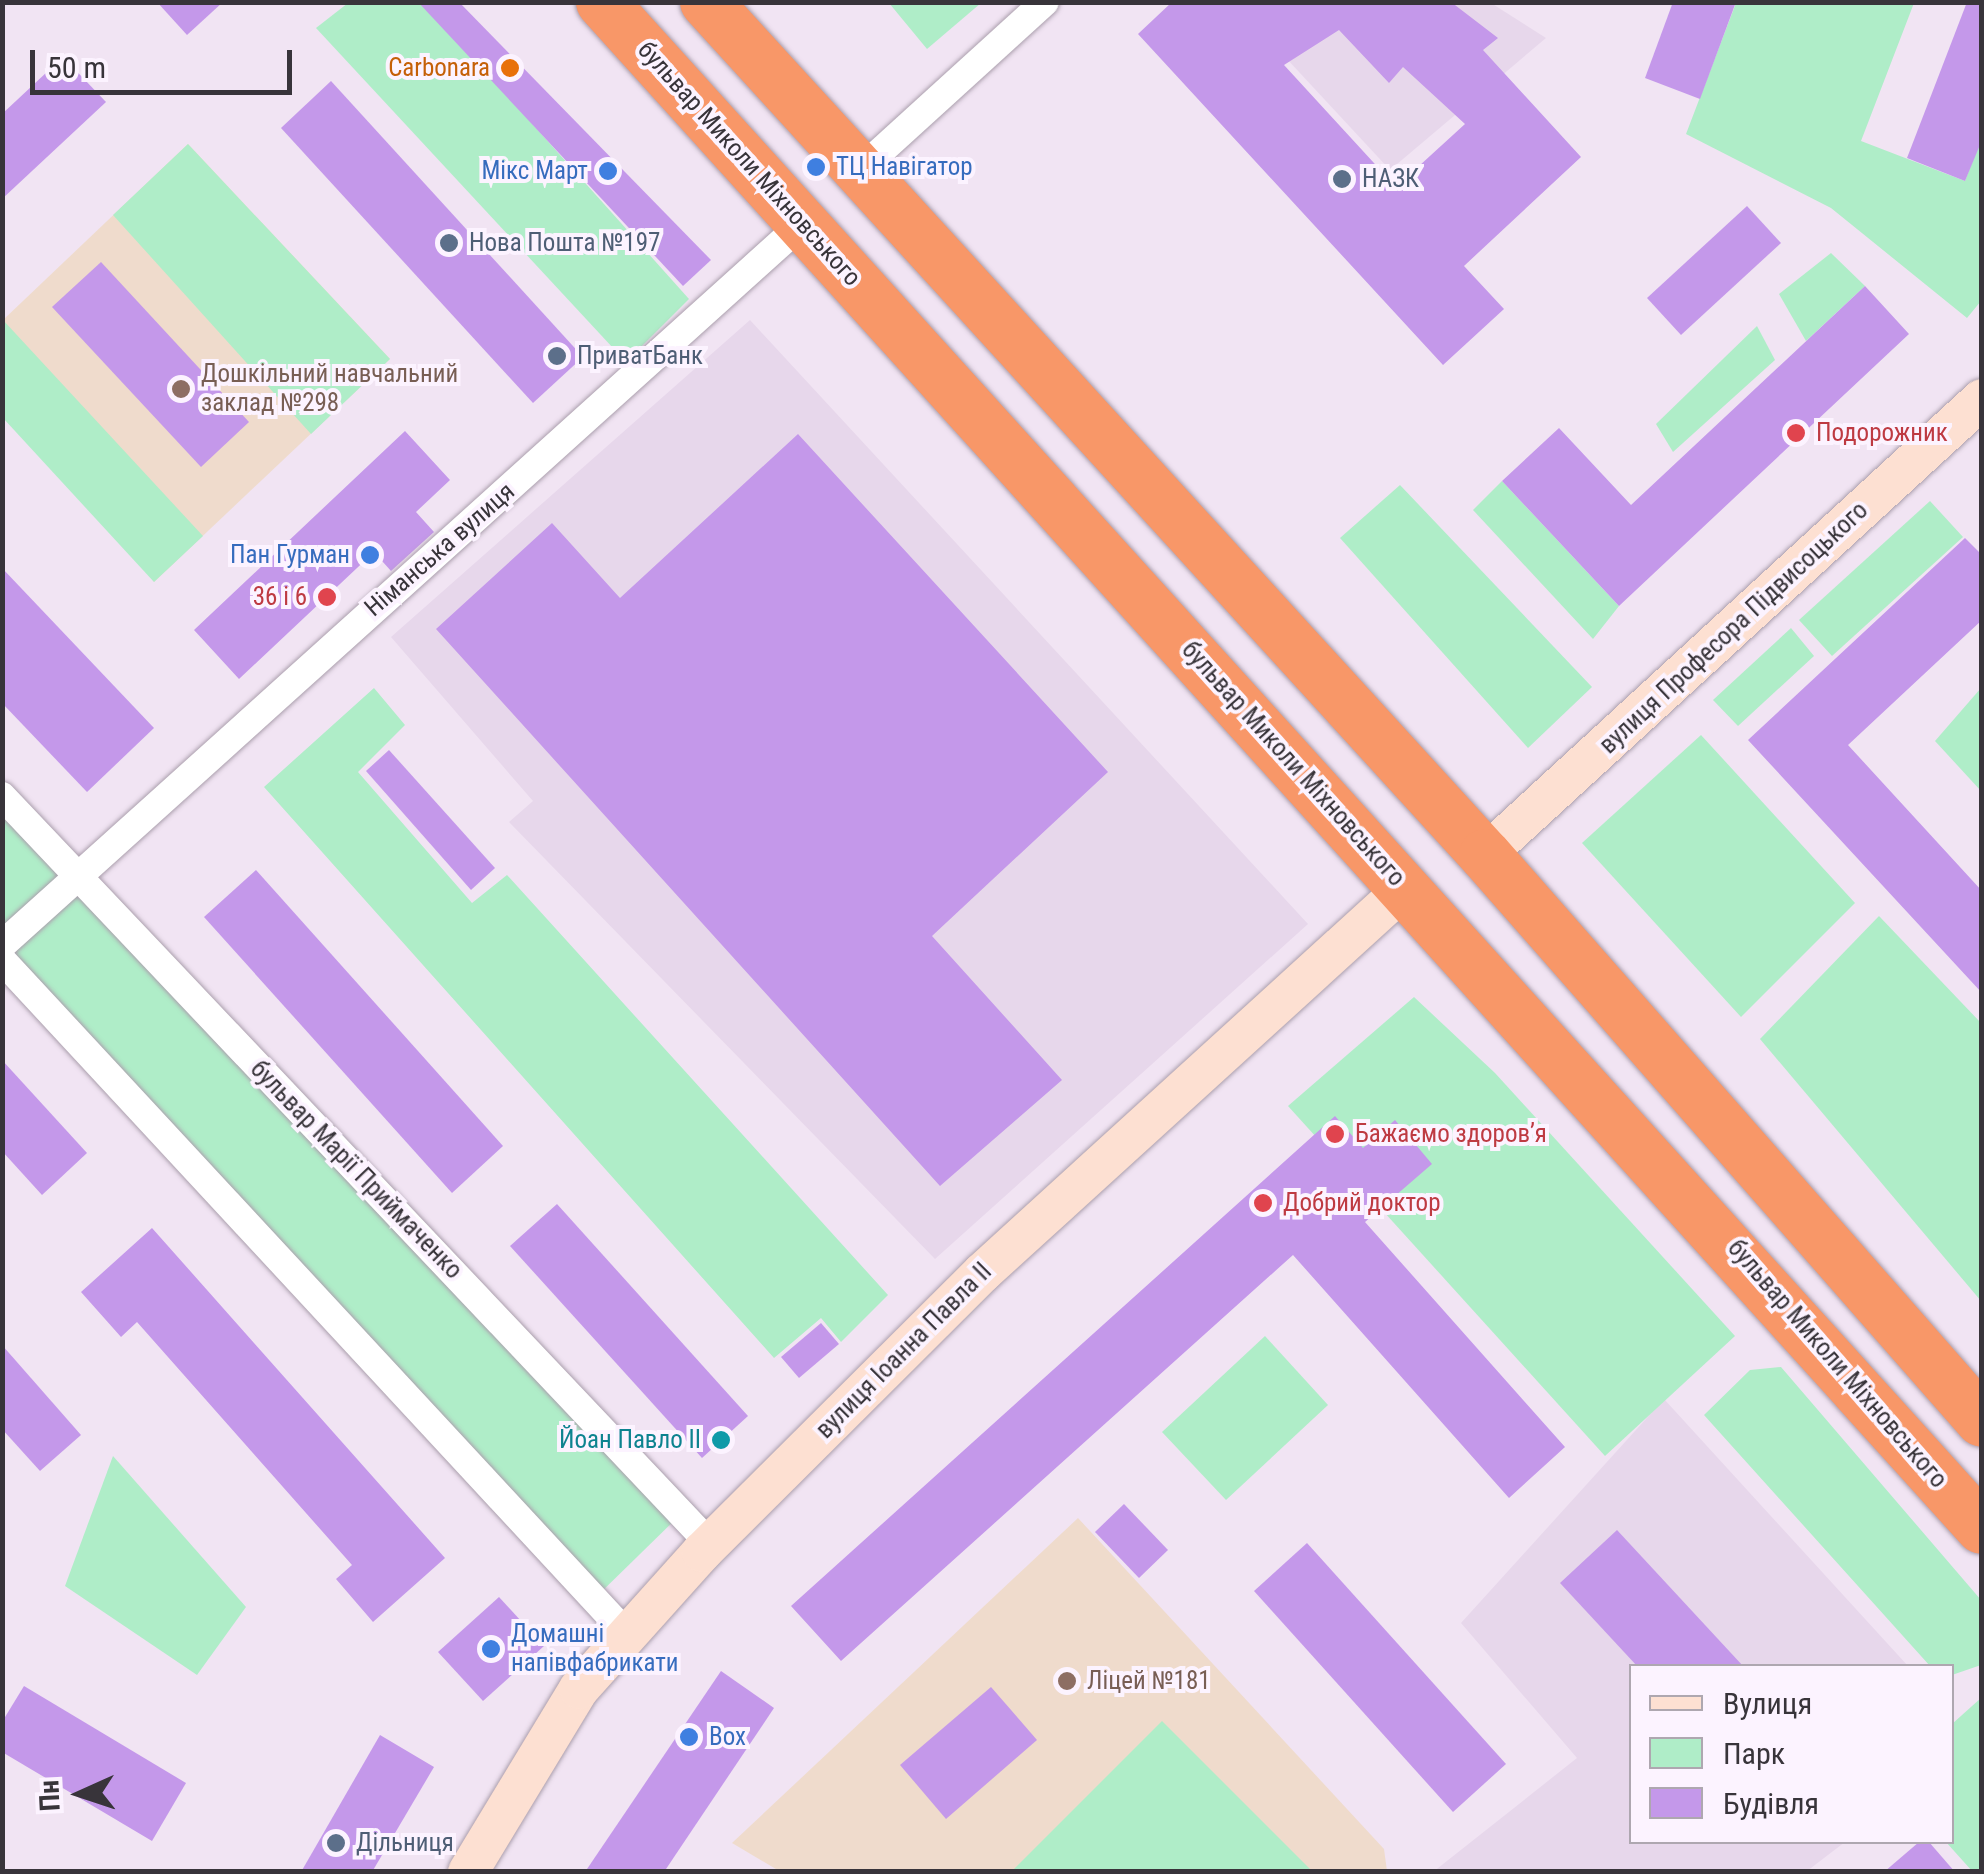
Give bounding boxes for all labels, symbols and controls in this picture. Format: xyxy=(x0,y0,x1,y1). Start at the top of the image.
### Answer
scale bar xyxy=(35,30,298,92)
street label: бульвар Миколи Міхновського xyxy=(631,35,867,293)
text: 50 m xyxy=(47,50,106,85)
place label: Carbonara xyxy=(388,53,490,83)
marker: Carbonara xyxy=(499,57,521,79)
place label: ТЦ Навігатор xyxy=(836,152,973,182)
place label: Мікс Март xyxy=(481,156,588,186)
marker: ТЦ Навігатор xyxy=(805,156,827,178)
marker: Мікс Март xyxy=(597,160,619,182)
place label: НАЗК xyxy=(1362,164,1419,194)
marker: НАЗК xyxy=(1331,168,1353,190)
place label: Нова Пошта №197 xyxy=(469,228,660,258)
marker: Нова Пошта №197 xyxy=(438,232,460,254)
place label: ПриватБанк xyxy=(577,341,703,371)
marker: ПриватБанк xyxy=(546,345,568,367)
place label: Дошкільний навчальний заклад №298 xyxy=(201,360,458,419)
marker: Дошкільний навчальний заклад №298 xyxy=(170,378,192,400)
place label: Подорожник xyxy=(1816,418,1948,448)
marker: Подорожник xyxy=(1785,422,1807,444)
street label: Німанська вулиця xyxy=(359,477,521,623)
street label: вулиця Професора Підвисоцького xyxy=(1594,496,1874,760)
place label: Пан Гурман xyxy=(230,540,350,570)
marker: Пан Гурман xyxy=(359,544,381,566)
place label: 36 і 6 xyxy=(253,582,307,612)
marker: 36 і 6 xyxy=(316,586,338,608)
street label: бульвар Миколи Міхновського xyxy=(1175,635,1411,893)
street label: бульвар Марії Приймаченко xyxy=(244,1055,468,1285)
place label: Бажаємо здоровʼя xyxy=(1355,1119,1547,1149)
marker: Бажаємо здоровʼя xyxy=(1324,1123,1346,1145)
place label: Добрий доктор xyxy=(1283,1188,1440,1218)
marker: Добрий доктор xyxy=(1252,1192,1274,1214)
street label: бульвар Миколи Міхновського xyxy=(1721,1234,1953,1494)
street label: вулиця Іоанна Павла II xyxy=(810,1257,998,1445)
place label: Йоан Павло II xyxy=(559,1425,701,1455)
marker: Йоан Павло II xyxy=(710,1429,732,1451)
place label: Домашні напівфабрикати xyxy=(511,1620,679,1679)
marker: Домашні напівфабрикати xyxy=(480,1638,502,1660)
legend xyxy=(1629,1664,1954,1844)
place label: Ліцей №181 xyxy=(1087,1666,1211,1696)
marker: Ліцей №181 xyxy=(1056,1670,1078,1692)
text: Вулиця xyxy=(1723,1686,1812,1721)
place label: Box xyxy=(709,1722,746,1752)
marker: Box xyxy=(678,1726,700,1748)
text: Парк xyxy=(1723,1736,1785,1771)
north arrow xyxy=(30,1744,130,1844)
text: Пн xyxy=(32,1779,67,1812)
text: Будівля xyxy=(1723,1786,1819,1821)
place label: Дільниця xyxy=(356,1828,454,1858)
marker: Дільниця xyxy=(325,1832,347,1854)

